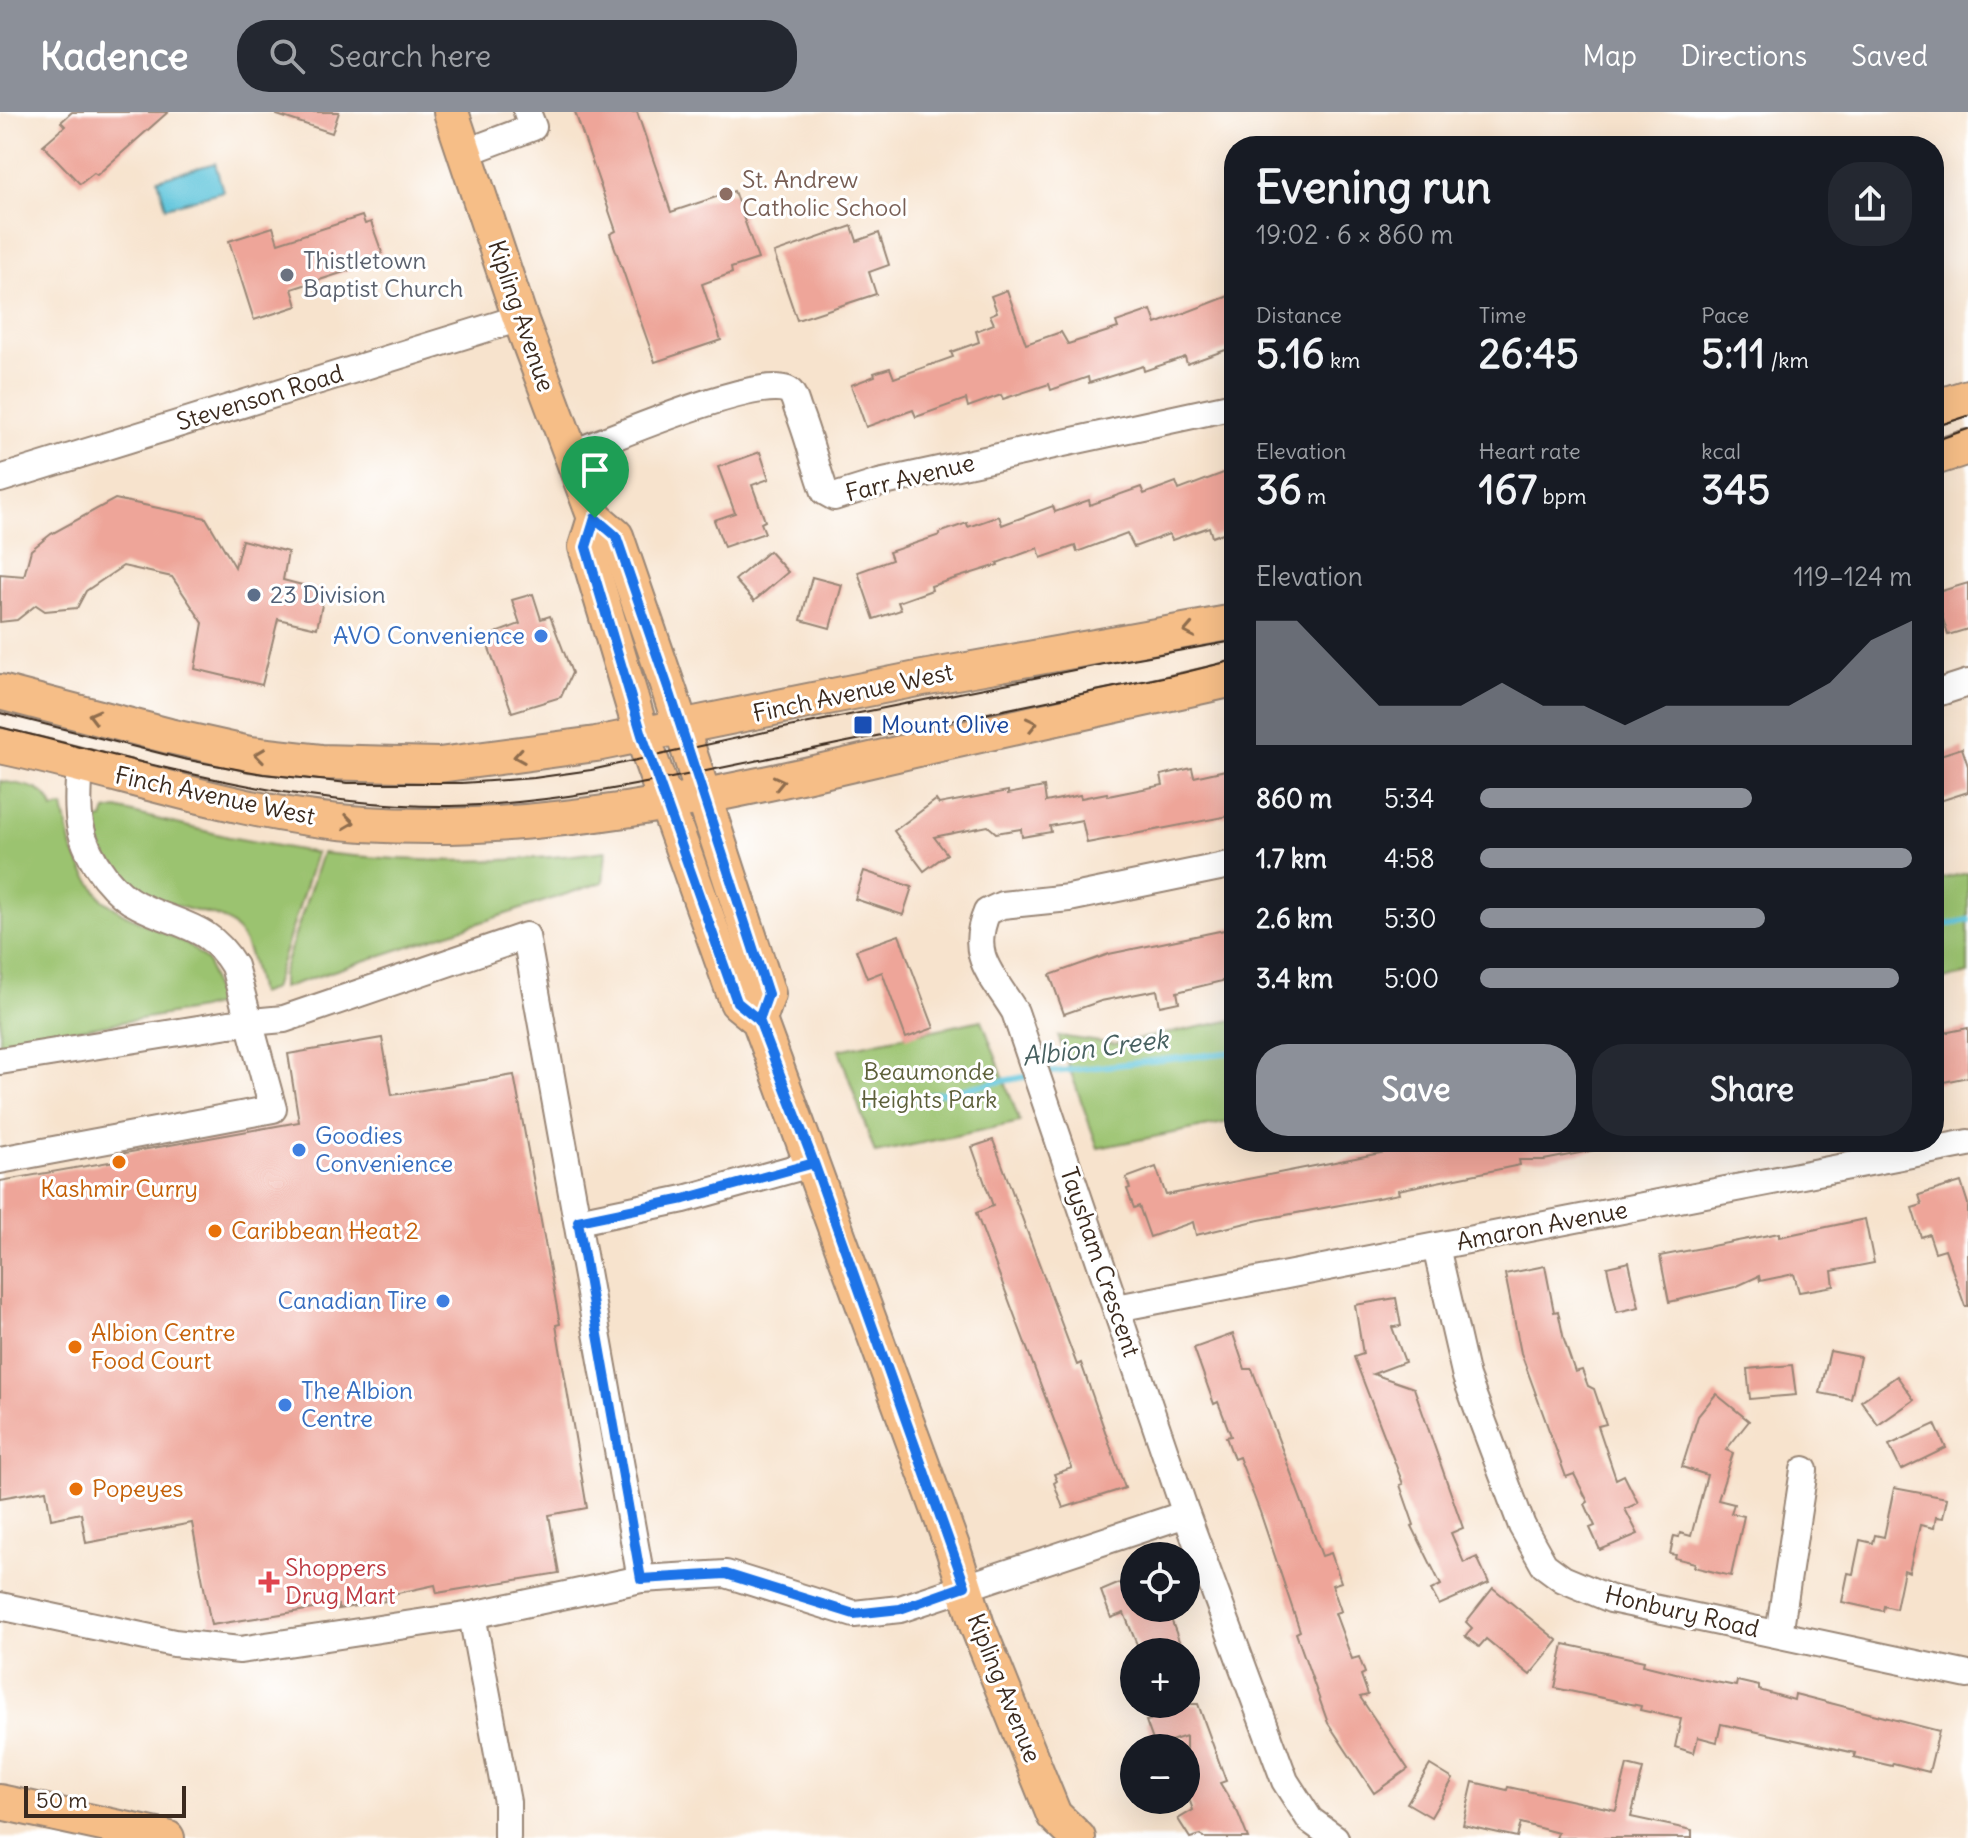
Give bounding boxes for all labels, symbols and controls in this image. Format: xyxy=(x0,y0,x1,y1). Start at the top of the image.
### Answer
search box xyxy=(237,20,797,92)
text: Kadence xyxy=(40,33,189,80)
icon: search xyxy=(265,34,309,78)
text: Search here xyxy=(329,37,491,75)
text: Map xyxy=(1582,38,1637,74)
text: Directions xyxy=(1681,38,1807,74)
text: Saved xyxy=(1851,38,1928,74)
text: Evening run xyxy=(1256,160,1491,215)
button: share xyxy=(1828,162,1912,246)
place label: St. Andrew Catholic School xyxy=(742,164,907,222)
marker: St. Andrew Catholic School xyxy=(717,185,735,203)
text: 19:02 · 6 × 860 m xyxy=(1256,218,1453,251)
street label: Kipling Avenue xyxy=(482,236,562,395)
place label: Thistletown Baptist Church xyxy=(303,245,463,303)
marker: Thistletown Baptist Church xyxy=(278,266,296,284)
text: Distance xyxy=(1256,301,1342,329)
text: Time xyxy=(1479,301,1526,329)
text: Pace xyxy=(1701,301,1749,329)
text: 5.16 xyxy=(1256,329,1325,379)
text: 26:45 xyxy=(1479,329,1579,379)
text: 5:11 xyxy=(1701,329,1765,379)
text: km xyxy=(1325,346,1360,374)
text: /km xyxy=(1765,346,1809,374)
street label: Stevenson Road xyxy=(173,357,347,437)
pin xyxy=(561,436,629,518)
text: Elevation xyxy=(1256,437,1346,465)
text: Heart rate xyxy=(1479,437,1581,465)
text: kcal xyxy=(1701,437,1741,465)
street label: Farr Avenue xyxy=(842,447,977,508)
icon: arrive xyxy=(573,448,617,492)
text: 36 xyxy=(1256,465,1302,515)
text: 167 xyxy=(1479,465,1537,515)
text: 345 xyxy=(1701,465,1770,515)
text: m xyxy=(1302,482,1326,510)
text: bpm xyxy=(1537,482,1586,510)
text: Elevation xyxy=(1256,560,1363,593)
text: 119–124 m xyxy=(1793,560,1912,593)
place label: 23 Division xyxy=(270,579,386,609)
marker: 23 Division xyxy=(245,586,263,604)
place label: AVO Convenience xyxy=(333,620,525,650)
one-way arrow xyxy=(1182,621,1196,638)
marker: AVO Convenience xyxy=(532,627,550,645)
street label: Finch Avenue West xyxy=(750,656,956,728)
one-way arrow xyxy=(87,709,101,726)
place label: Mount Olive xyxy=(881,709,1009,739)
marker: Mount Olive xyxy=(852,714,874,736)
one-way arrow xyxy=(1025,716,1039,733)
one-way arrow xyxy=(253,747,267,764)
one-way arrow xyxy=(512,747,526,764)
street label: Finch Avenue West xyxy=(112,759,318,831)
one-way arrow xyxy=(772,774,785,791)
text: 860 m xyxy=(1256,782,1332,815)
text: 5:34 xyxy=(1384,782,1435,815)
one-way arrow xyxy=(343,814,356,831)
text: 1.7 km xyxy=(1256,842,1327,875)
text: 4:58 xyxy=(1384,842,1435,875)
text: 2.6 km xyxy=(1256,902,1333,935)
text: 5:30 xyxy=(1384,902,1437,935)
text: 3.4 km xyxy=(1256,962,1333,995)
text: 5:00 xyxy=(1384,962,1439,995)
water label: Albion Creek xyxy=(1020,1022,1171,1073)
button: Save xyxy=(1256,1044,1576,1136)
button: Share xyxy=(1592,1044,1912,1136)
park label: Beaumonde Heights Park xyxy=(861,1056,997,1114)
place label: Goodies Convenience xyxy=(315,1120,453,1178)
marker: Goodies Convenience xyxy=(290,1141,308,1159)
marker: Kashmir Curry xyxy=(110,1153,128,1171)
street label: Taysham Crescent xyxy=(1054,1163,1147,1360)
place label: Kashmir Curry xyxy=(40,1173,198,1203)
street label: Amaron Avenue xyxy=(1454,1194,1630,1256)
place label: Caribbean Heat 2 xyxy=(231,1215,419,1245)
marker: Caribbean Heat 2 xyxy=(206,1222,224,1240)
place label: Canadian Tire xyxy=(277,1285,427,1315)
marker: Canadian Tire xyxy=(434,1292,452,1310)
place label: Albion Centre Food Court xyxy=(91,1317,235,1375)
marker: Albion Centre Food Court xyxy=(66,1338,84,1356)
place label: The Albion Centre xyxy=(301,1375,413,1433)
marker: The Albion Centre xyxy=(276,1396,294,1414)
place label: Popeyes xyxy=(92,1473,184,1503)
marker: Popeyes xyxy=(67,1480,85,1498)
map controls xyxy=(1120,1542,1200,1814)
button: locate xyxy=(1120,1542,1200,1622)
place label: Shoppers Drug Mart xyxy=(285,1552,396,1610)
marker: Shoppers Drug Mart xyxy=(260,1573,278,1591)
street label: Honbury Road xyxy=(1602,1579,1762,1643)
street label: Kipling Avenue xyxy=(961,1609,1048,1767)
button: + xyxy=(1120,1638,1200,1718)
button: − xyxy=(1120,1734,1200,1814)
scale bar xyxy=(24,1782,186,1818)
text: 50 m xyxy=(36,1786,88,1814)

